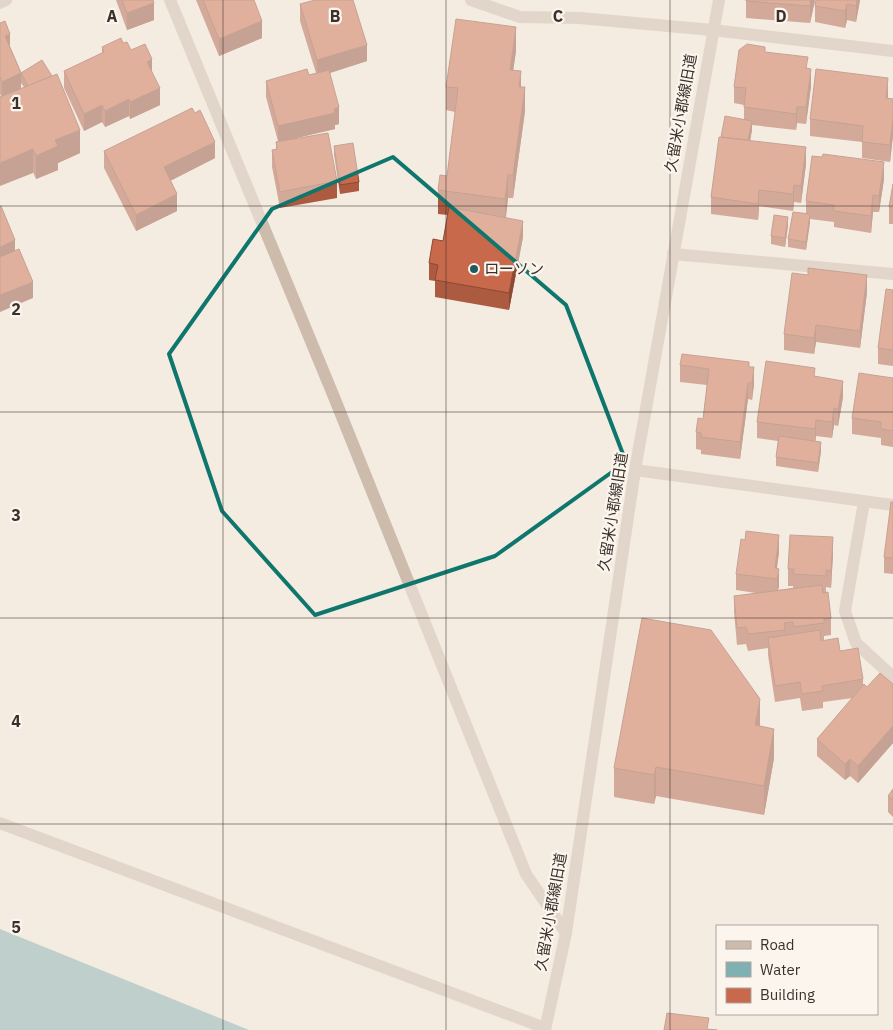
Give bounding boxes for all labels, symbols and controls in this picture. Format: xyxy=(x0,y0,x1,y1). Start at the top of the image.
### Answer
text: A xyxy=(107,6,118,26)
text: B xyxy=(330,6,341,26)
text: C xyxy=(553,6,563,26)
text: D xyxy=(775,6,787,26)
street label: 久留米小郡線旧道 xyxy=(661,52,700,174)
text: 1 xyxy=(11,93,21,113)
place label: ローソン xyxy=(484,259,544,278)
marker: ローソン xyxy=(468,263,480,275)
text: 2 xyxy=(11,299,21,319)
street label: 久留米小郡線旧道 xyxy=(594,451,631,573)
text: 3 xyxy=(11,505,21,525)
text: 4 xyxy=(11,711,21,731)
street label: 久留米小郡線旧道 xyxy=(531,851,570,973)
text: 5 xyxy=(11,917,21,937)
legend xyxy=(716,925,878,1015)
text: Road xyxy=(760,935,795,954)
text: Water xyxy=(760,960,801,979)
text: Building xyxy=(760,985,815,1004)

